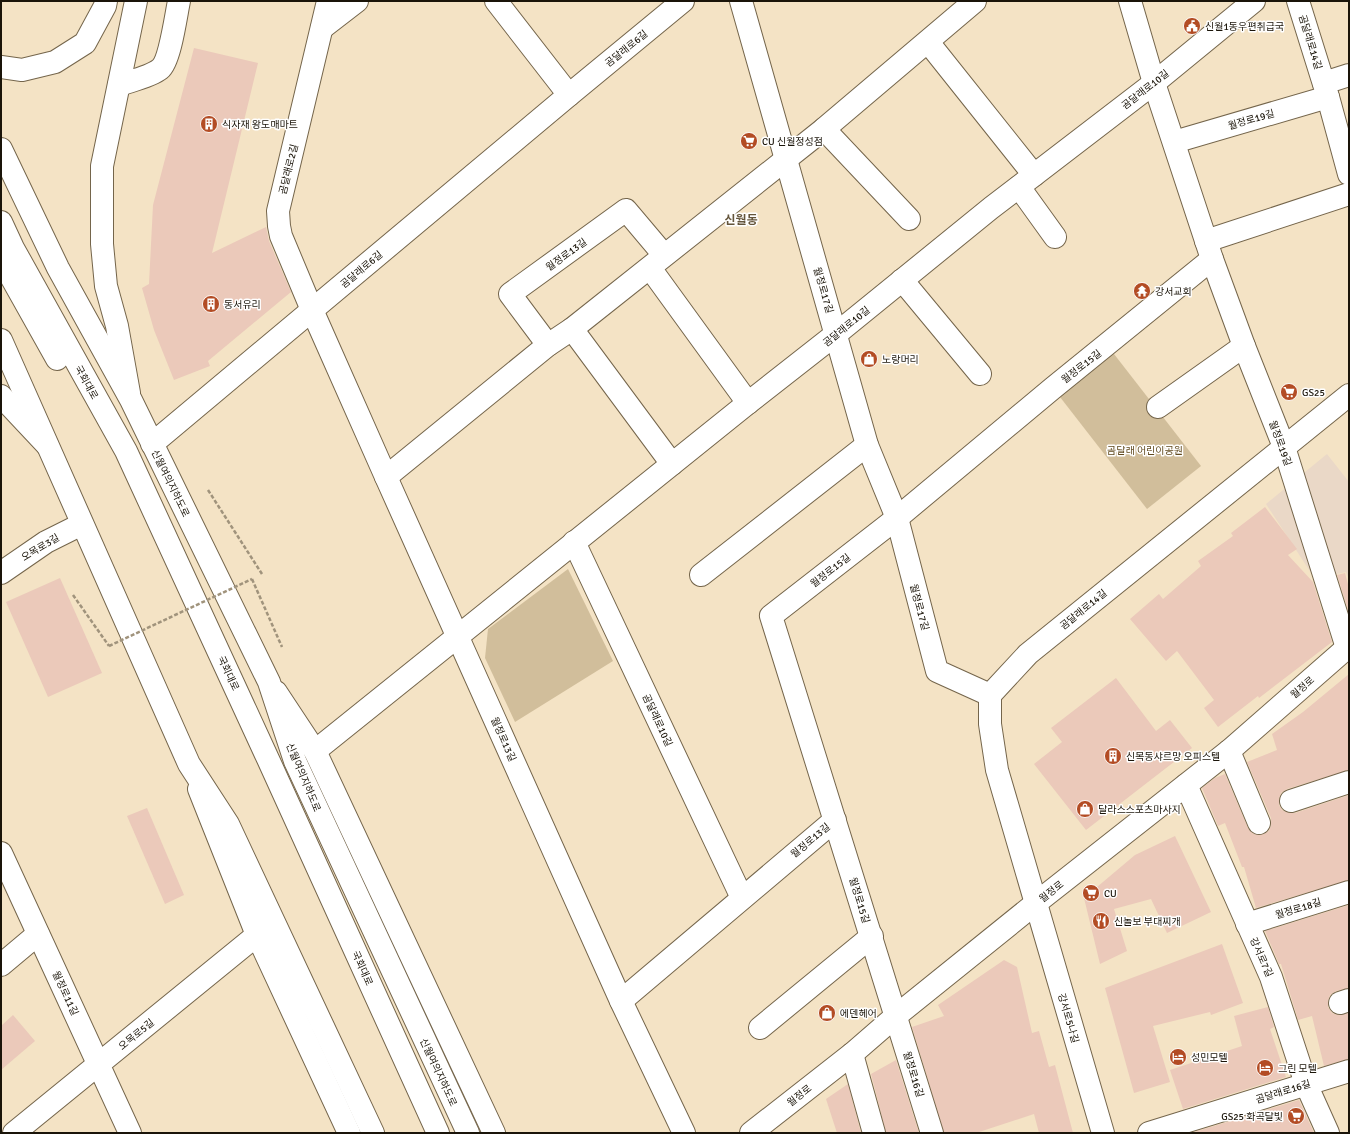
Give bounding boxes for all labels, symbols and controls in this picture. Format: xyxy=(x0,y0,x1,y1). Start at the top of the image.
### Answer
street label: 곰달래로14길 xyxy=(1296,13,1324,71)
public building icon: 신월1동우편취급국 xyxy=(1182,16,1202,36)
place label: 신월1동우편취급국 xyxy=(1205,21,1284,33)
street label: 곰달래로6길 xyxy=(603,28,650,70)
street label: 곰달래로10길 xyxy=(1120,68,1172,112)
street label: 월정로19길 xyxy=(1227,108,1276,132)
building icon: 식자재 왕도매마트 xyxy=(199,114,219,134)
place label: 식자재 왕도매마트 xyxy=(222,119,298,131)
supermarket icon: CU 신월정성점 xyxy=(739,131,759,151)
place label: CU 신월정성점 xyxy=(762,136,823,148)
street label: 곰달래로2길 xyxy=(277,143,301,196)
district label: 신월동 xyxy=(724,213,758,228)
street label: 월정로13길 xyxy=(544,236,589,274)
street label: 곰달래로6길 xyxy=(338,249,385,291)
street label: 월정로17길 xyxy=(811,266,835,315)
temple icon: 강서교회 xyxy=(1132,281,1152,301)
place label: 강서교회 xyxy=(1155,286,1192,298)
building icon: 동서유리 xyxy=(201,294,221,314)
place label: 동서유리 xyxy=(224,299,261,311)
street label: 곰달래로10길 xyxy=(821,304,872,349)
street label: 월정로15길 xyxy=(1059,347,1104,386)
shop icon: 노랑머리 xyxy=(859,349,879,369)
place label: 노랑머리 xyxy=(882,354,919,366)
street label: 국회대로 xyxy=(72,363,100,401)
supermarket icon: GS25 xyxy=(1279,382,1299,402)
place label: GS25 xyxy=(1302,387,1325,399)
street label: 월정로19길 xyxy=(1266,419,1294,468)
park label: 곰달래 어린이공원 xyxy=(1107,445,1183,457)
street label: 신월여의지하도로 xyxy=(149,448,192,519)
street label: 오목로3길 xyxy=(19,532,62,564)
street label: 월정로15길 xyxy=(808,551,853,590)
street label: 월정로17길 xyxy=(907,583,931,632)
street label: 곰달래로14길 xyxy=(1058,587,1109,632)
street label: 국회대로 xyxy=(215,654,241,693)
street label: 월정로 xyxy=(1288,674,1317,701)
street label: 곰달래로10길 xyxy=(640,692,675,749)
street label: 월정로13길 xyxy=(488,715,518,764)
street label: 신월여의지하도로 xyxy=(283,741,323,814)
building icon: 신목동샤르망 오피스텔 xyxy=(1103,746,1123,766)
place label: 신목동샤르망 오피스텔 xyxy=(1126,751,1220,763)
shop icon: 달라스스포츠마사지 xyxy=(1075,799,1095,819)
place label: 달라스스포츠마사지 xyxy=(1098,804,1181,816)
street label: 월정로13길 xyxy=(789,821,833,861)
street label: 월정로15길 xyxy=(846,876,872,925)
street label: 월정로 xyxy=(1037,879,1066,905)
supermarket icon: CU xyxy=(1081,883,1101,903)
place label: CU xyxy=(1104,888,1117,900)
street label: 월정로18길 xyxy=(1274,896,1323,922)
restaurant icon: 신놀보 부대찌개 xyxy=(1091,911,1111,931)
place label: 신놀보 부대찌개 xyxy=(1114,916,1181,928)
street label: 강서로7길 xyxy=(1247,936,1275,979)
street label: 국회대로 xyxy=(349,949,375,988)
street label: 월정로11길 xyxy=(50,969,81,1018)
street label: 강서로5나길 xyxy=(1055,992,1081,1045)
shop icon: 에덴헤어 xyxy=(817,1003,837,1023)
place label: 에덴헤어 xyxy=(840,1008,877,1020)
street label: 오목로5길 xyxy=(116,1017,157,1053)
street label: 신월여의지하도로 xyxy=(417,1037,459,1108)
hotel icon: 성민모텔 xyxy=(1168,1047,1188,1067)
street label: 월정로16길 xyxy=(900,1050,926,1099)
place label: 성민모텔 xyxy=(1191,1052,1228,1064)
hotel icon: 그린 모텔 xyxy=(1255,1058,1275,1078)
place label: 그린 모텔 xyxy=(1278,1063,1317,1075)
street label: 곰달래로16길 xyxy=(1254,1078,1312,1106)
street label: 월정로 xyxy=(785,1083,814,1109)
supermarket icon: GS25 화곡달빛 xyxy=(1286,1106,1306,1126)
place label: GS25 화곡달빛 xyxy=(1221,1111,1283,1123)

